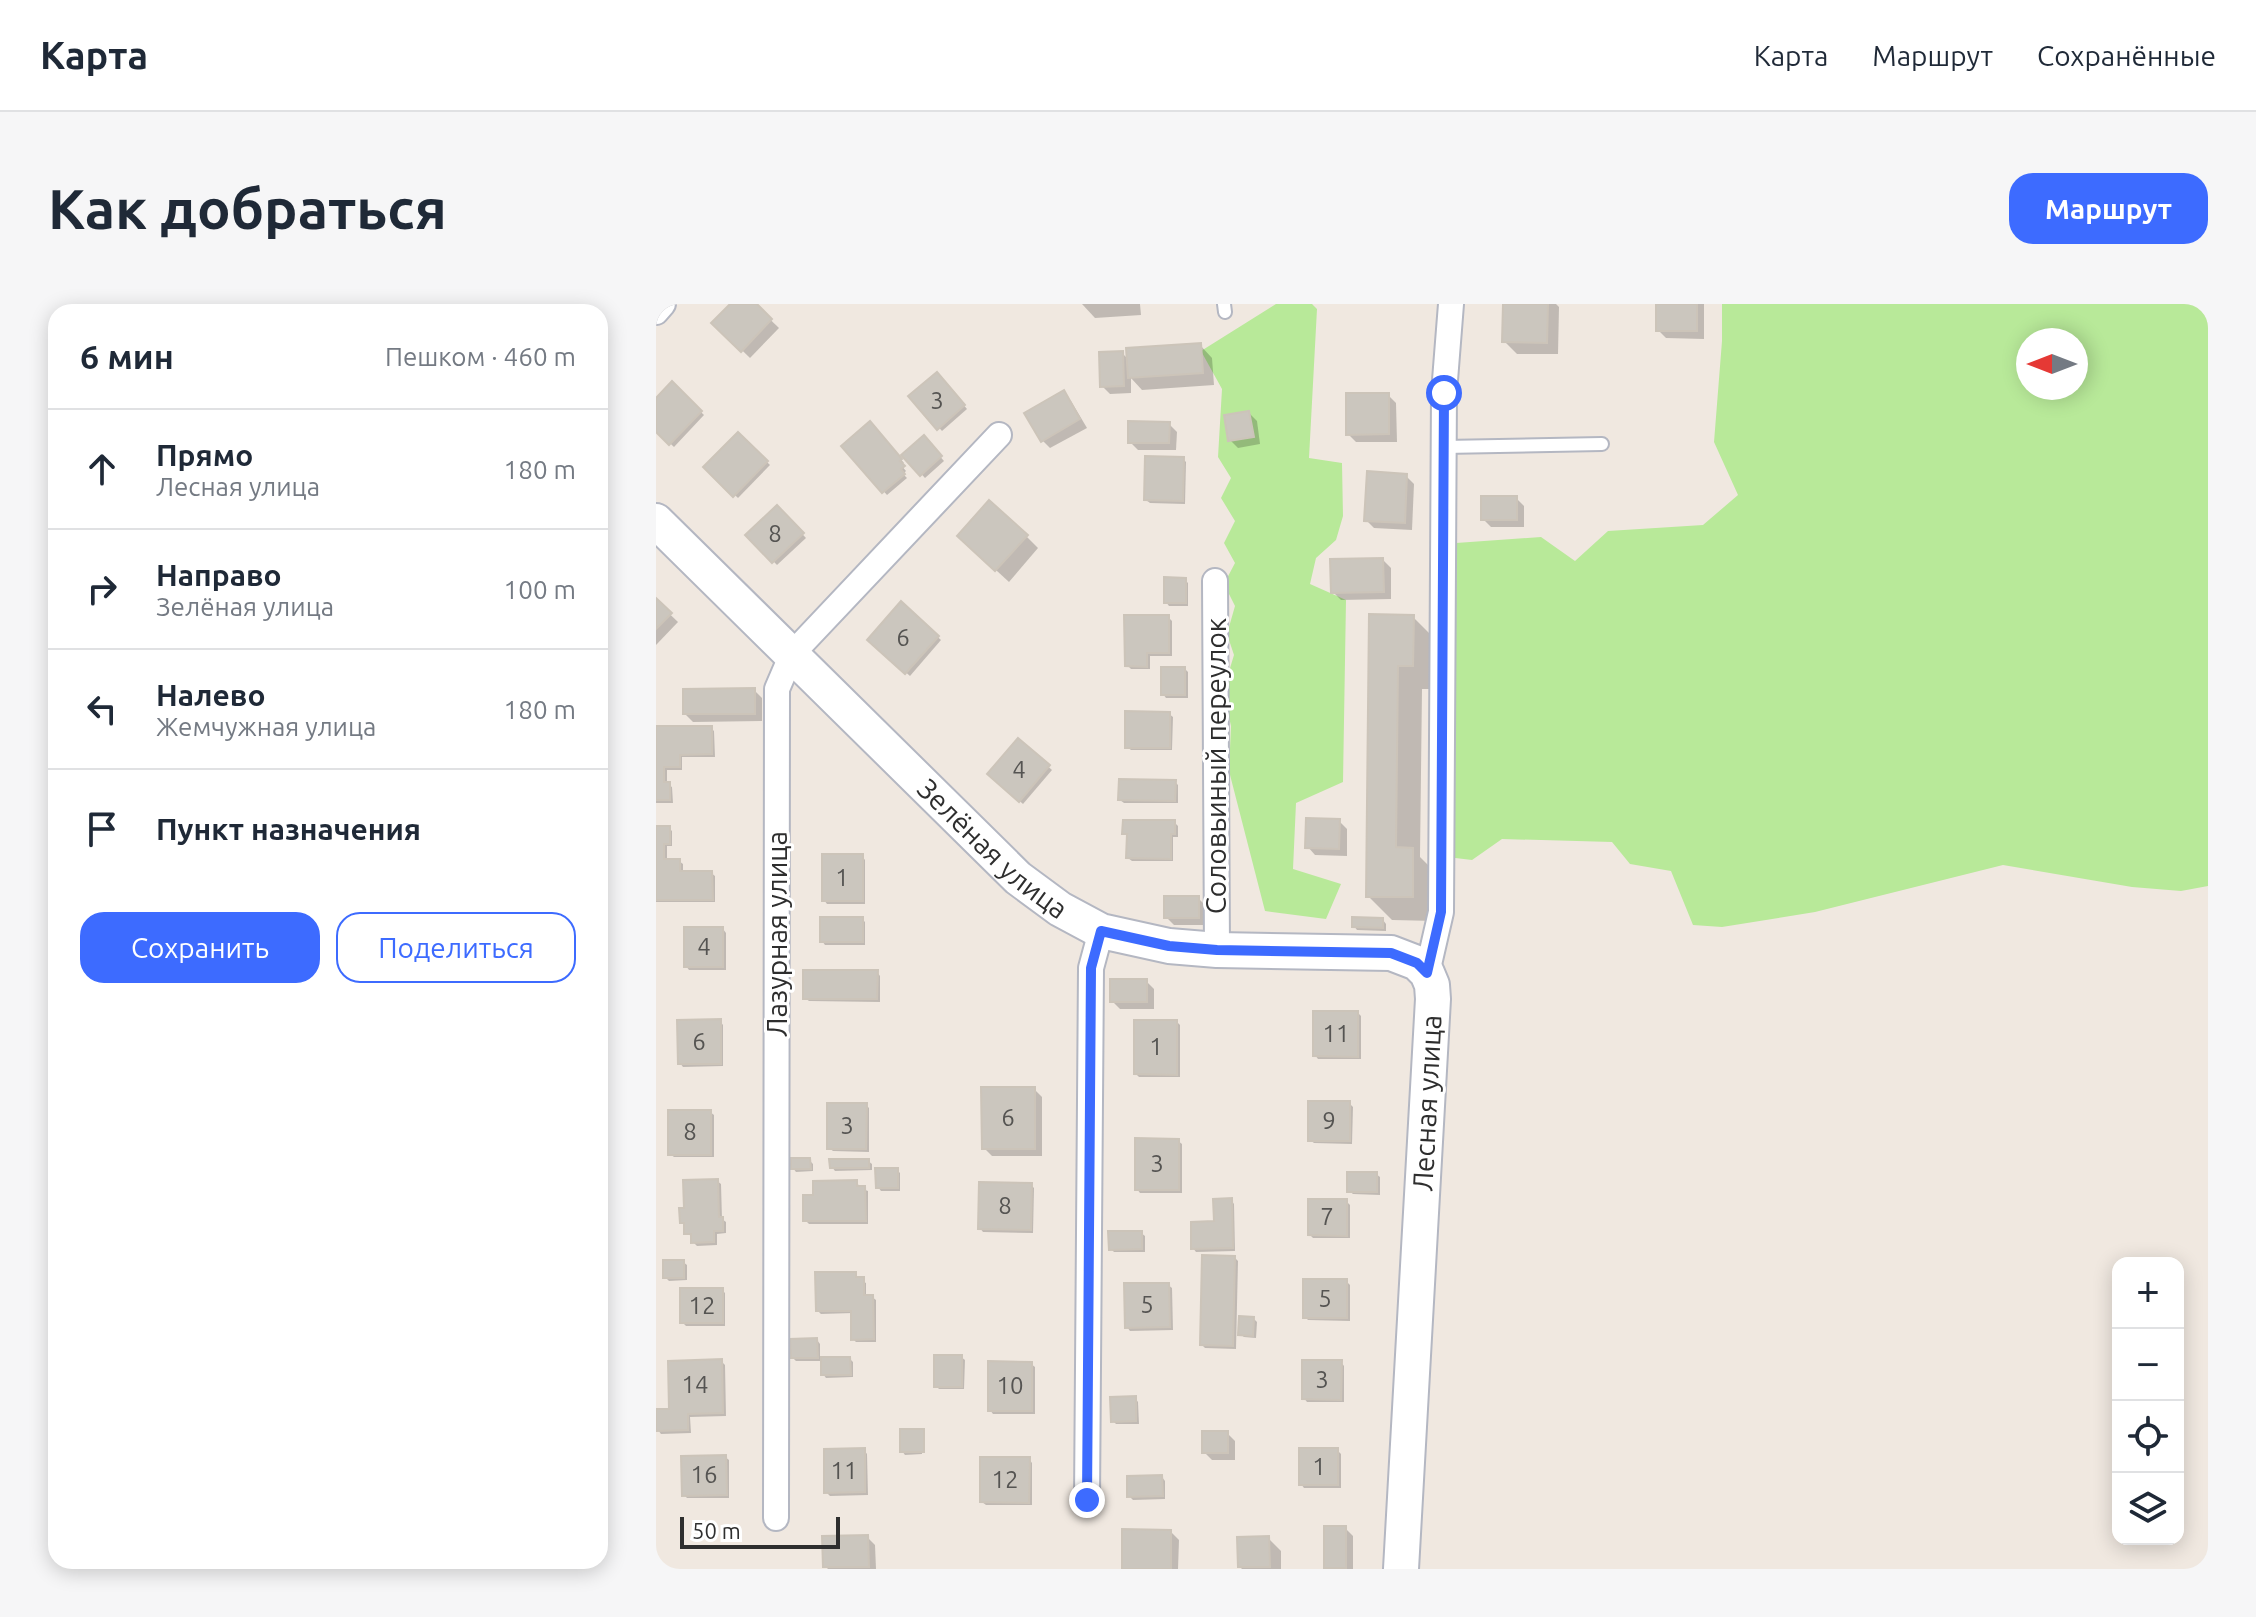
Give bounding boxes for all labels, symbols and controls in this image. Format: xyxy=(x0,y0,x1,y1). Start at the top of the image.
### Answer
text: Карта xyxy=(40,34,148,76)
text: Карта xyxy=(1754,40,1828,71)
text: Маршрут xyxy=(1872,40,1993,71)
text: Сохранённые xyxy=(2037,40,2216,71)
button: Маршрут xyxy=(2009,173,2208,244)
text: Как добраться xyxy=(48,177,447,240)
north arrow xyxy=(2016,328,2088,400)
text: 6 мин xyxy=(80,337,174,375)
text: Пешком · 460 m xyxy=(385,342,576,371)
route start xyxy=(1426,375,1462,411)
house number: 3 xyxy=(930,387,944,414)
text: Прямо xyxy=(156,438,253,472)
icon: ahead xyxy=(80,447,124,491)
text: 180 m xyxy=(504,455,576,484)
text: Лесная улица xyxy=(156,472,320,501)
house number: 8 xyxy=(768,520,782,547)
text: Направо xyxy=(156,558,282,592)
icon: right xyxy=(80,567,124,611)
text: 100 m xyxy=(504,575,576,604)
text: Зелёная улица xyxy=(156,592,334,621)
street label: Соловьиный переулок xyxy=(1200,618,1231,914)
house number: 6 xyxy=(896,624,910,651)
text: Налево xyxy=(156,678,266,712)
icon: left xyxy=(80,687,124,731)
text: 180 m xyxy=(504,695,576,724)
text: Жемчужная улица xyxy=(156,712,376,741)
house number: 4 xyxy=(1012,756,1026,783)
street label: Зелёная улица xyxy=(912,772,1074,924)
icon: arrive xyxy=(80,807,124,851)
text: Пункт назначения xyxy=(156,812,421,846)
street label: Лазурная улица xyxy=(761,831,792,1037)
house number: 1 xyxy=(835,864,849,891)
button: Сохранить xyxy=(80,912,320,983)
button: Поделиться xyxy=(336,912,576,983)
house number: 4 xyxy=(697,933,711,960)
street label: Лесная улица xyxy=(1406,1014,1447,1192)
house number: 11 xyxy=(1322,1020,1350,1047)
house number: 6 xyxy=(692,1028,706,1055)
house number: 1 xyxy=(1149,1033,1163,1060)
house number: 6 xyxy=(1001,1104,1015,1131)
house number: 9 xyxy=(1322,1107,1336,1134)
house number: 3 xyxy=(840,1112,854,1139)
house number: 8 xyxy=(683,1118,697,1145)
house number: 3 xyxy=(1150,1150,1164,1177)
house number: 8 xyxy=(998,1192,1012,1219)
house number: 7 xyxy=(1320,1203,1334,1230)
map controls xyxy=(2112,1257,2184,1545)
button: + xyxy=(2112,1257,2184,1329)
house number: 5 xyxy=(1318,1285,1332,1312)
house number: 5 xyxy=(1140,1291,1154,1318)
house number: 12 xyxy=(688,1292,716,1319)
button: − xyxy=(2112,1329,2184,1401)
house number: 3 xyxy=(1315,1366,1329,1393)
house number: 14 xyxy=(681,1371,709,1398)
house number: 10 xyxy=(996,1372,1024,1399)
button: locate xyxy=(2112,1401,2184,1473)
house number: 1 xyxy=(1312,1453,1326,1480)
house number: 11 xyxy=(830,1457,858,1484)
house number: 16 xyxy=(690,1461,718,1488)
house number: 12 xyxy=(991,1466,1019,1493)
button: layers xyxy=(2112,1473,2184,1545)
route end xyxy=(1069,1482,1105,1518)
scale bar xyxy=(680,1513,840,1549)
text: 50 m xyxy=(692,1518,741,1543)

